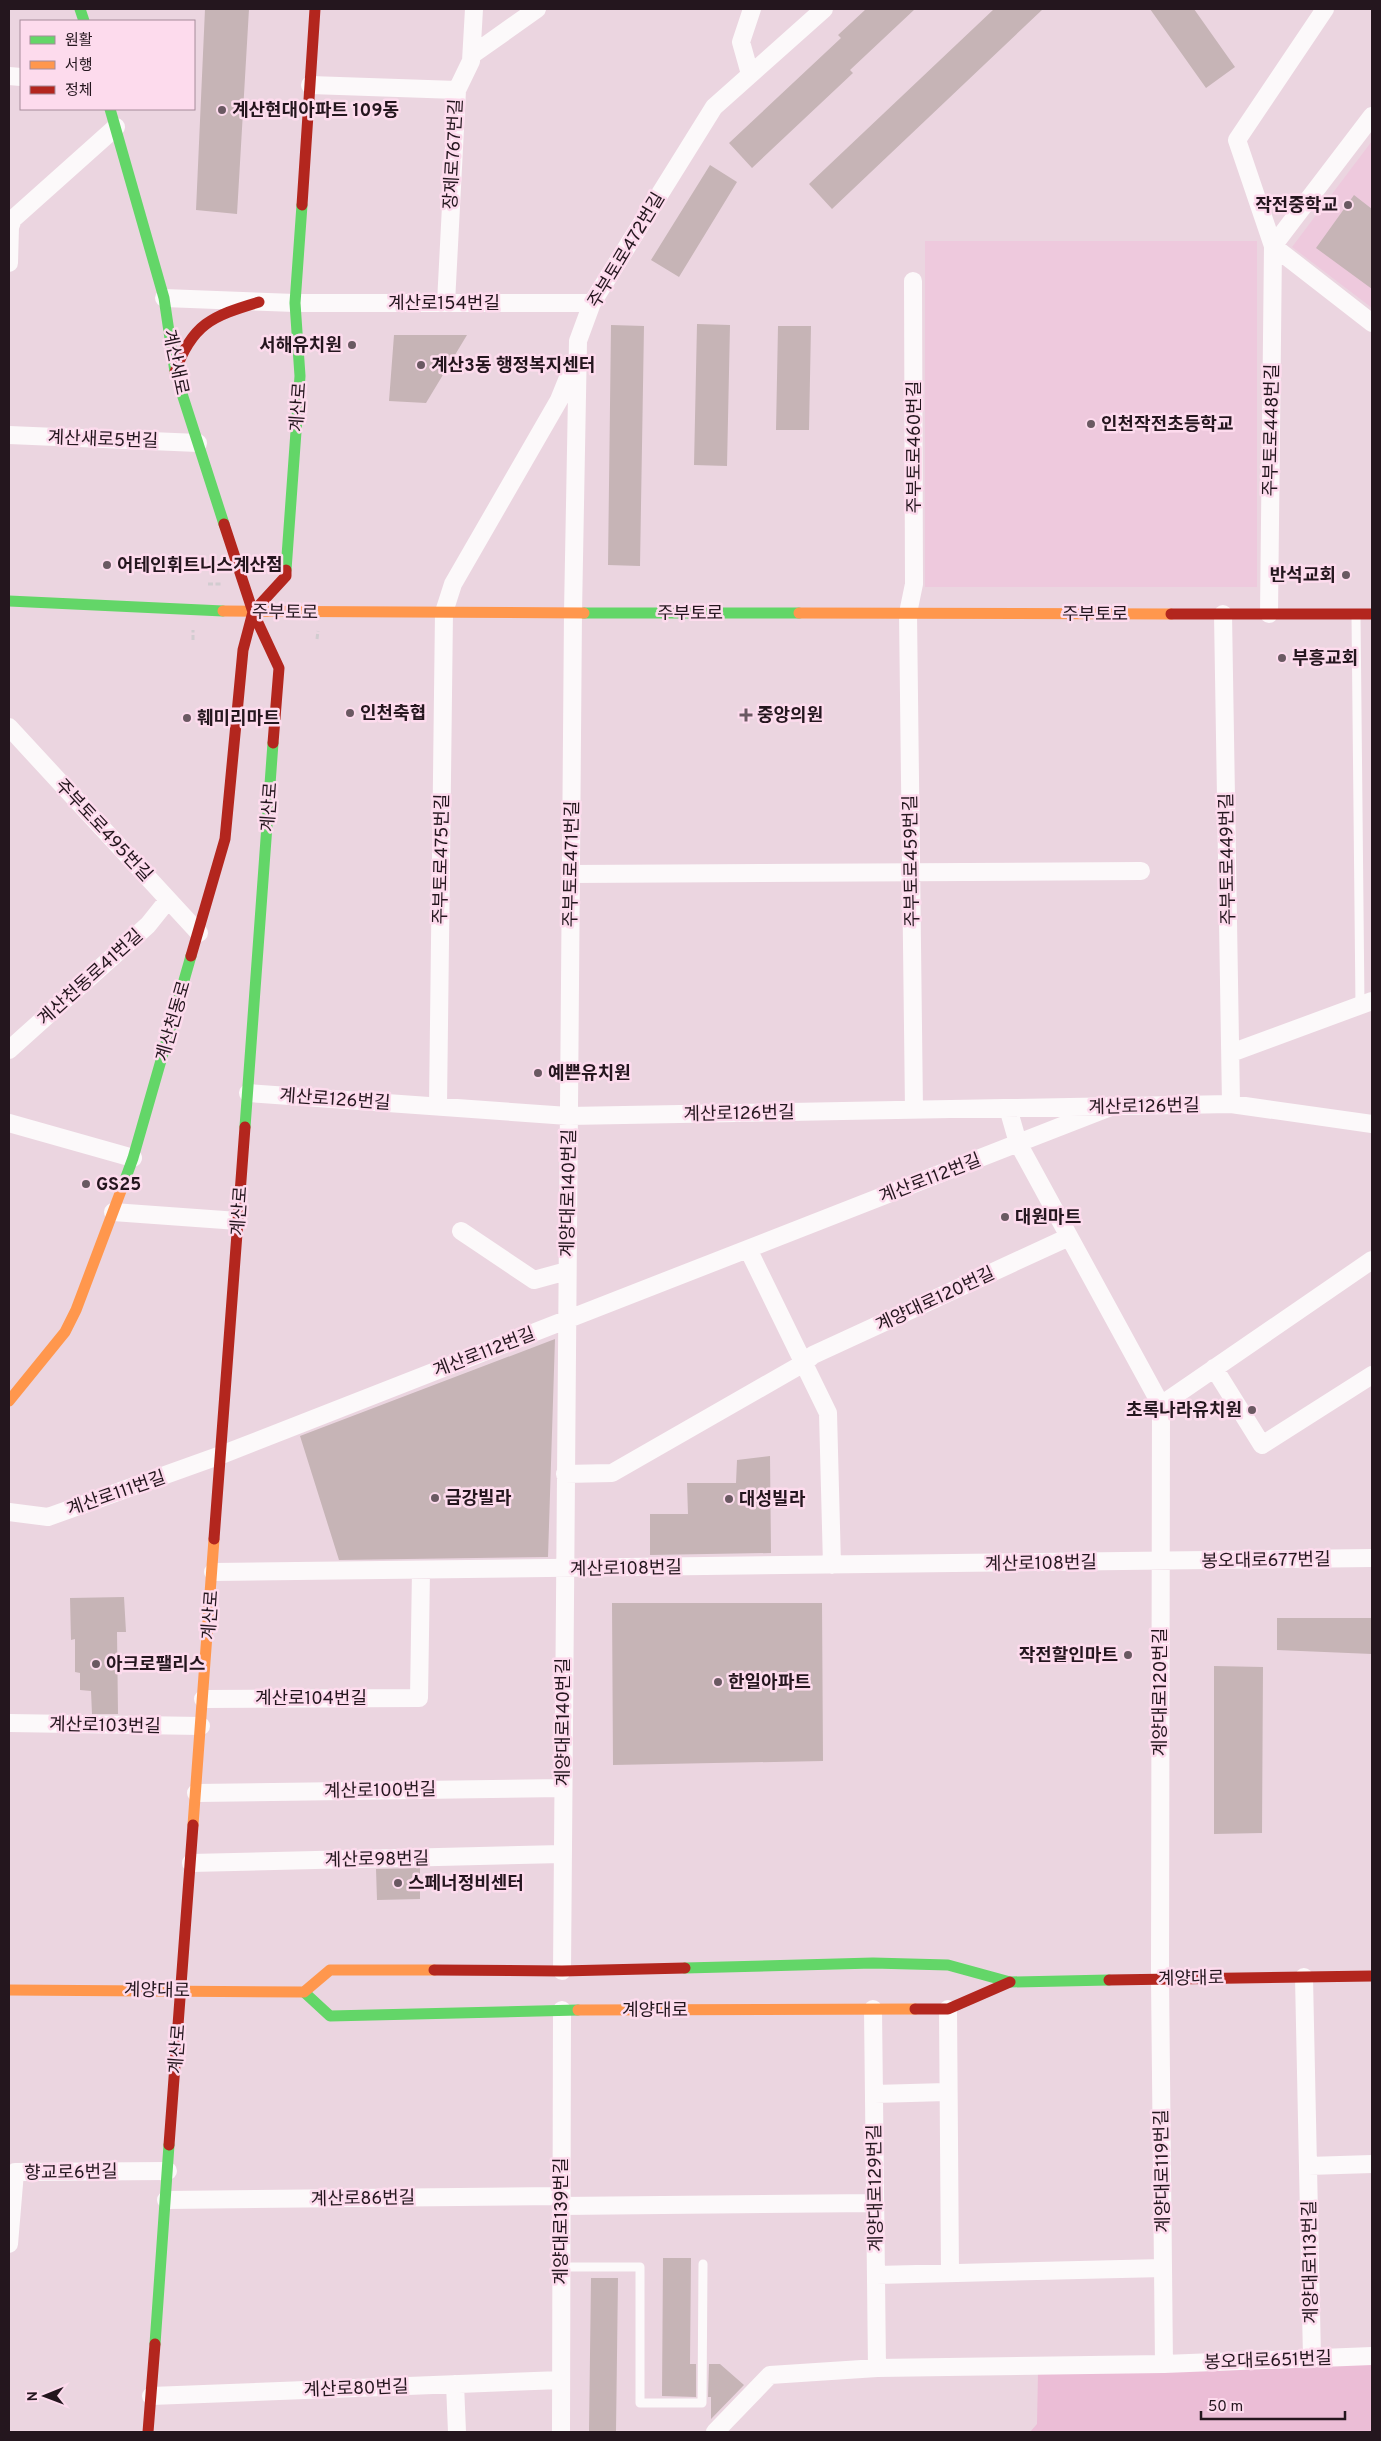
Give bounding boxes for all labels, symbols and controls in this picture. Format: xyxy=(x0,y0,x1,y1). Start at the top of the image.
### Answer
legend xyxy=(20,20,195,110)
text: 원활 xyxy=(65,32,93,51)
text: 서행 xyxy=(65,57,93,76)
text: 정체 xyxy=(65,82,93,101)
street label: 장제로767번길 xyxy=(440,98,469,210)
place label: 계산현대아파트 109동 xyxy=(232,100,399,123)
marker: 계산현대아파트 109동 xyxy=(216,104,228,116)
street label: 주부토로472번길 xyxy=(584,189,671,313)
place label: 작전중학교 xyxy=(1255,195,1338,218)
marker: 작전중학교 xyxy=(1342,199,1354,211)
street label: 계산로154번길 xyxy=(388,293,500,316)
street label: 계산새로 xyxy=(156,328,193,397)
place label: 서해유치원 xyxy=(259,335,342,358)
marker: 서해유치원 xyxy=(346,339,358,351)
place label: 계산3동 행정복지센터 xyxy=(431,355,595,378)
marker: 계산3동 행정복지센터 xyxy=(415,359,427,371)
street label: 주부토로448번길 xyxy=(1260,363,1285,497)
street label: 주부토로460번길 xyxy=(904,381,927,513)
street label: 계산로 xyxy=(286,382,313,433)
place label: 인천작전초등학교 xyxy=(1101,414,1233,437)
marker: 인천작전초등학교 xyxy=(1085,418,1097,430)
street label: 계산새로5번길 xyxy=(47,427,159,454)
place label: 어테인휘트니스계산점 xyxy=(117,555,283,578)
marker: 어테인휘트니스계산점 xyxy=(101,559,113,571)
place label: 반석교회 xyxy=(1270,565,1336,588)
marker: 반석교회 xyxy=(1340,569,1352,581)
street label: 주부토로 xyxy=(252,601,318,626)
street label: 주부토로 xyxy=(657,603,723,626)
street label: 주부토로 xyxy=(1062,604,1128,627)
place label: 부흥교회 xyxy=(1292,648,1358,671)
marker: 부흥교회 xyxy=(1276,652,1288,664)
place label: 인천축협 xyxy=(360,703,426,726)
place label: 중앙의원 xyxy=(757,705,823,728)
marker: 인천축협 xyxy=(344,707,356,719)
place label: 훼미리마트 xyxy=(197,708,280,731)
marker: 중앙의원 xyxy=(739,708,753,722)
marker: 훼미리마트 xyxy=(181,712,193,724)
street label: 주부토로495번길 xyxy=(49,775,156,887)
street label: 계산로 xyxy=(257,782,284,833)
street label: 주부토로475번길 xyxy=(430,793,455,925)
street label: 주부토로449번길 xyxy=(1216,793,1241,925)
street label: 주부토로459번길 xyxy=(900,795,925,927)
street label: 주부토로471번길 xyxy=(560,800,585,928)
street label: 계산천동로41번길 xyxy=(34,925,148,1031)
street label: 계산천동로 xyxy=(152,978,197,1064)
place label: 예쁜유치원 xyxy=(548,1063,631,1086)
marker: 예쁜유치원 xyxy=(532,1067,544,1079)
street label: 계산로126번길 xyxy=(279,1085,391,1116)
street label: 계산로126번길 xyxy=(1088,1095,1200,1120)
street label: 계산로126번길 xyxy=(683,1102,795,1127)
street label: 계양대로140번길 xyxy=(557,1129,582,1257)
street label: 계산로112번길 xyxy=(876,1149,985,1209)
place label: GS25 xyxy=(96,1174,141,1197)
marker: GS25 xyxy=(80,1178,92,1190)
street label: 계산로 xyxy=(227,1186,254,1237)
place label: 대원마트 xyxy=(1015,1207,1081,1230)
marker: 대원마트 xyxy=(999,1211,1011,1223)
street label: 계양대로120번길 xyxy=(872,1263,999,1338)
street label: 계산로112번길 xyxy=(430,1323,539,1383)
place label: 초록나라유치원 xyxy=(1126,1400,1242,1423)
marker: 초록나라유치원 xyxy=(1246,1404,1258,1416)
street label: 계산로111번길 xyxy=(64,1467,169,1522)
place label: 금강빌라 xyxy=(445,1488,512,1511)
place label: 대성빌라 xyxy=(739,1489,806,1512)
marker: 금강빌라 xyxy=(429,1492,441,1504)
marker: 대성빌라 xyxy=(723,1493,735,1505)
street label: 봉오대로677번길 xyxy=(1201,1549,1331,1574)
street label: 계산로108번길 xyxy=(985,1552,1097,1577)
street label: 계산로108번길 xyxy=(570,1557,682,1582)
street label: 계산로 xyxy=(198,1590,225,1641)
street label: 계양대로120번길 xyxy=(1150,1628,1173,1756)
place label: 작전할인마트 xyxy=(1019,1645,1118,1668)
marker: 작전할인마트 xyxy=(1122,1649,1134,1661)
place label: 아크로팰리스 xyxy=(106,1654,205,1677)
marker: 아크로팰리스 xyxy=(90,1658,102,1670)
street label: 계양대로140번길 xyxy=(553,1658,576,1786)
place label: 한일아파트 xyxy=(728,1672,811,1695)
marker: 한일아파트 xyxy=(712,1676,724,1688)
street label: 계산로104번길 xyxy=(255,1688,367,1711)
street label: 계산로103번길 xyxy=(49,1714,161,1739)
street label: 계산로100번길 xyxy=(324,1779,436,1804)
street label: 계산로98번길 xyxy=(325,1848,429,1873)
place label: 스페너정비센터 xyxy=(408,1873,524,1896)
marker: 스페너정비센터 xyxy=(392,1877,404,1889)
street label: 계양대로 xyxy=(1158,1967,1224,1992)
street label: 계양대로 xyxy=(124,1979,190,2004)
street label: 계양대로 xyxy=(622,2000,688,2023)
street label: 계산로 xyxy=(165,2024,192,2075)
street label: 계양대로119번길 xyxy=(1151,2109,1176,2233)
street label: 계양대로129번길 xyxy=(864,2124,889,2252)
street label: 계양대로139번길 xyxy=(551,2157,574,2285)
street label: 향교로6번길 xyxy=(24,2161,118,2186)
street label: 계산로86번길 xyxy=(311,2187,415,2212)
street label: 계양대로113번길 xyxy=(1299,2200,1324,2324)
street label: 봉오대로651번길 xyxy=(1204,2348,1332,2375)
north arrow xyxy=(20,2371,70,2421)
street label: 계산로80번길 xyxy=(303,2376,409,2403)
scale bar xyxy=(1201,2388,1345,2420)
text: N xyxy=(25,2391,42,2401)
text: 50 m xyxy=(1208,2398,1243,2417)

